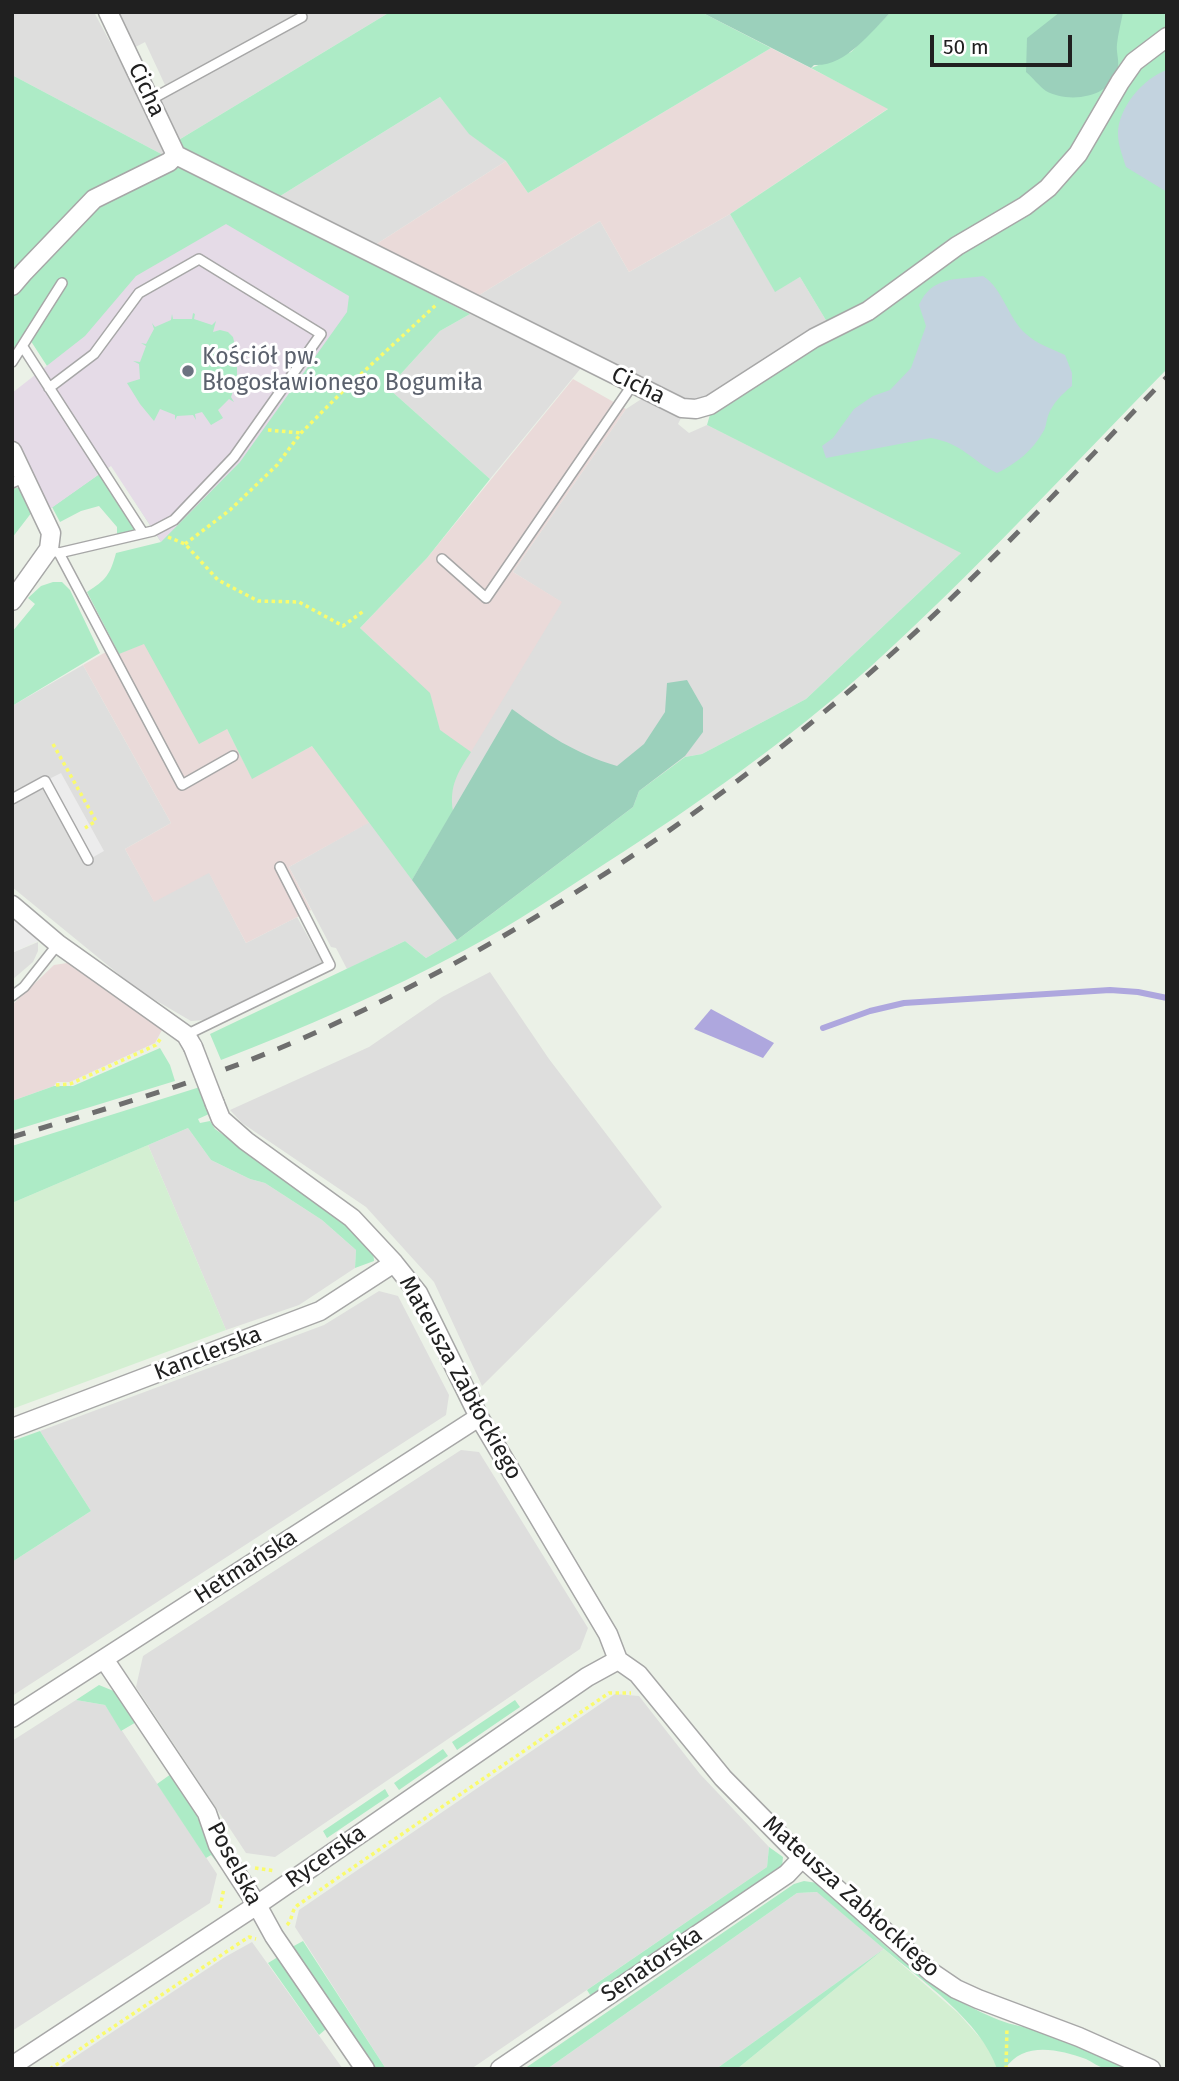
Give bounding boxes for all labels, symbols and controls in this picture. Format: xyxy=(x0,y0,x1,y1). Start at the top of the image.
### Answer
scale bar xyxy=(934,21,1076,65)
text: 50 m xyxy=(943,34,989,60)
street label: Cicha xyxy=(122,59,170,121)
place label: Kościół pw. Błogosławionego Bogumiła xyxy=(202,344,483,398)
street label: Cicha xyxy=(607,361,669,411)
marker: Kościół pw. Błogosławionego Bogumiła xyxy=(180,363,196,379)
street label: Mateusza Zabłockiego xyxy=(393,1271,527,1485)
street label: Kanclerska xyxy=(150,1321,266,1387)
street label: Hetmańska xyxy=(189,1524,303,1610)
street label: Mateusza Zabłockiego xyxy=(757,1810,945,1984)
street label: Poselska xyxy=(201,1817,267,1911)
street label: Rycerska xyxy=(281,1819,371,1895)
street label: Senatorska xyxy=(596,1921,708,2009)

